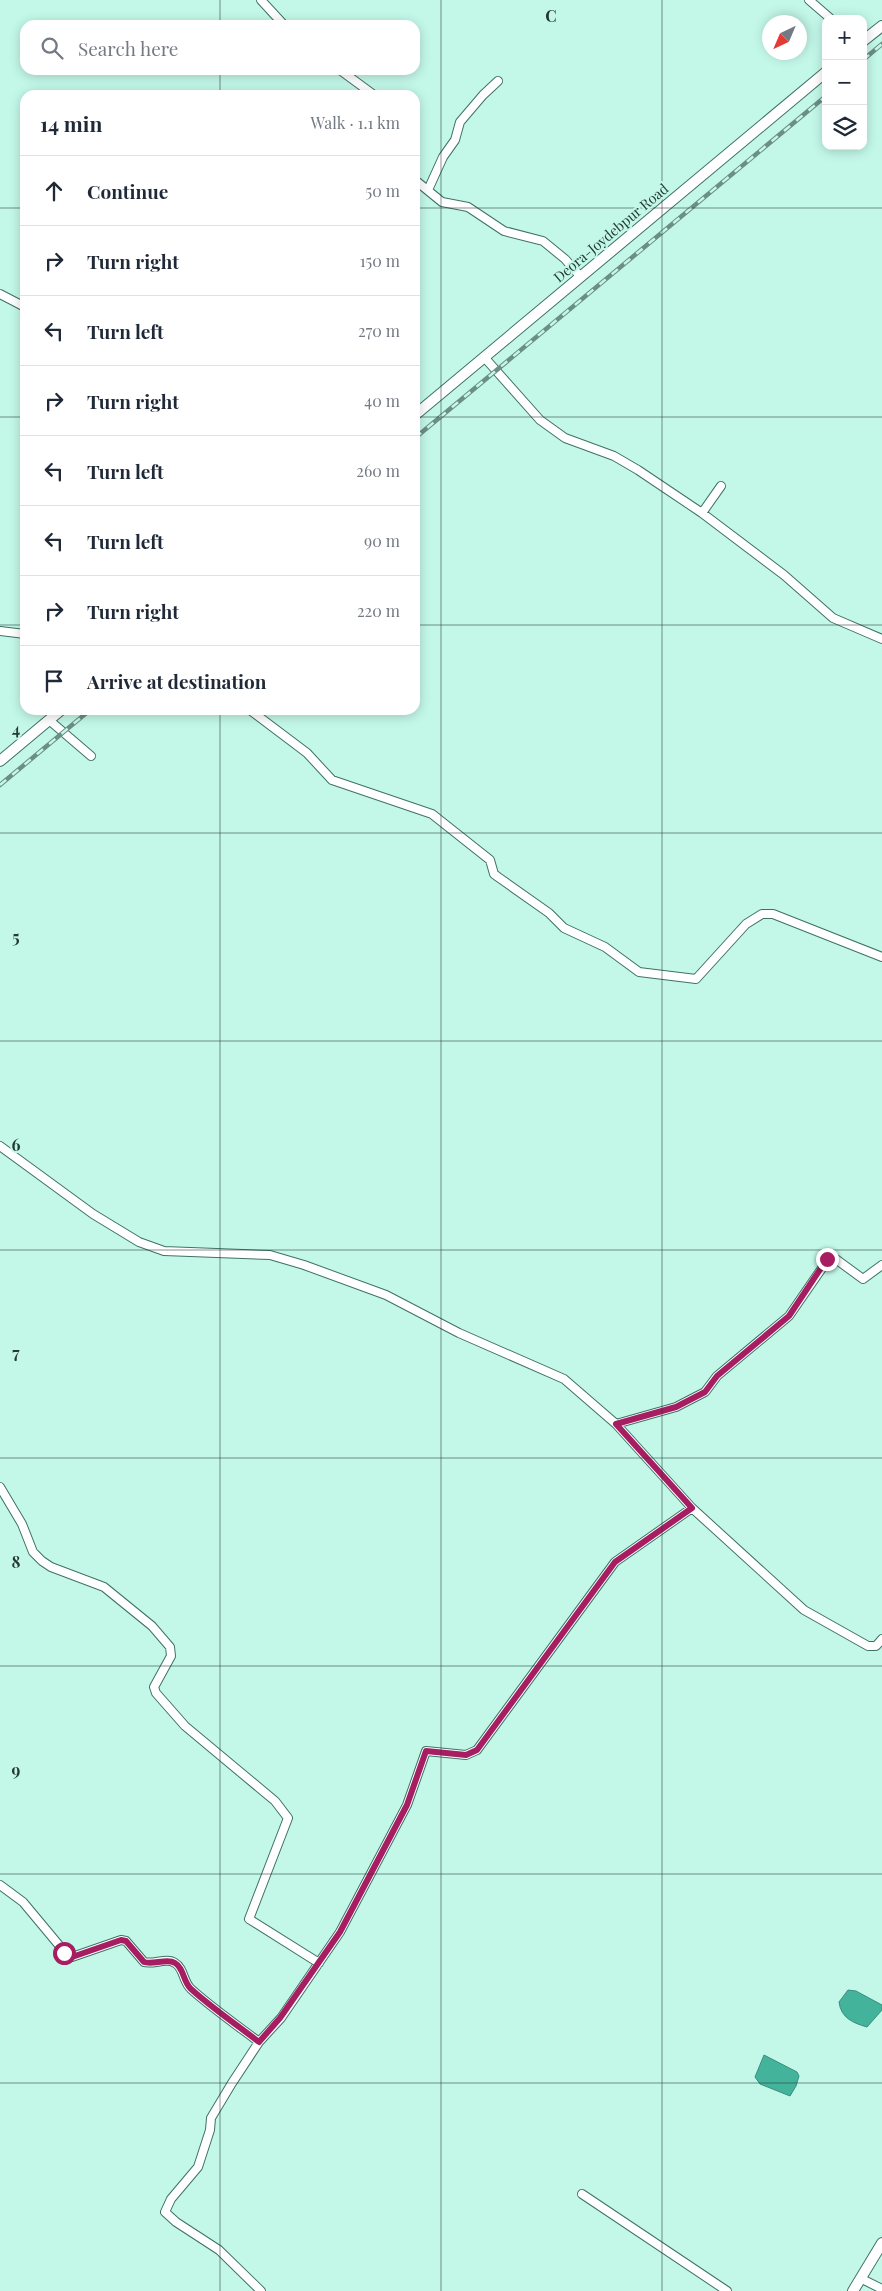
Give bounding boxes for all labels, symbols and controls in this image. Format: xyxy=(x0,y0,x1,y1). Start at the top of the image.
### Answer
text: C xyxy=(545,5,557,26)
north arrow xyxy=(762,15,807,60)
map controls xyxy=(822,15,867,150)
button: + xyxy=(822,15,867,60)
search box xyxy=(20,20,420,75)
icon: search xyxy=(38,34,66,62)
text: Search here xyxy=(78,35,178,61)
button: − xyxy=(822,60,867,105)
button: layers xyxy=(822,105,867,150)
text: 14 min xyxy=(40,109,102,137)
text: Walk · 1.1 km xyxy=(311,112,400,133)
icon: ahead xyxy=(40,177,68,205)
text: Continue xyxy=(87,178,168,204)
street label: Deora-Joydebpur Road xyxy=(549,179,672,286)
text: 50 m xyxy=(366,180,400,201)
icon: right xyxy=(40,247,68,275)
text: Turn right xyxy=(87,248,179,274)
text: 150 m xyxy=(360,250,400,271)
icon: left xyxy=(40,317,68,345)
text: Turn left xyxy=(87,318,164,344)
text: 270 m xyxy=(358,320,400,341)
icon: right xyxy=(40,387,68,415)
text: Turn right xyxy=(87,388,179,414)
text: 40 m xyxy=(364,390,400,411)
icon: left xyxy=(40,457,68,485)
text: Turn left xyxy=(87,458,164,484)
text: 260 m xyxy=(356,460,400,481)
icon: left xyxy=(40,527,68,555)
text: Turn left xyxy=(87,528,164,554)
text: 90 m xyxy=(364,530,400,551)
icon: right xyxy=(40,597,68,625)
text: Turn right xyxy=(87,598,179,624)
text: 220 m xyxy=(357,600,400,621)
icon: arrive xyxy=(40,667,68,695)
text: Arrive at destination xyxy=(87,668,267,694)
text: 4 xyxy=(12,718,20,739)
text: 5 xyxy=(12,926,20,947)
text: 6 xyxy=(12,1134,21,1155)
route end xyxy=(816,1248,839,1271)
text: 7 xyxy=(12,1342,20,1363)
text: 8 xyxy=(12,1551,21,1572)
text: 9 xyxy=(12,1759,21,1780)
route start xyxy=(53,1942,76,1965)

